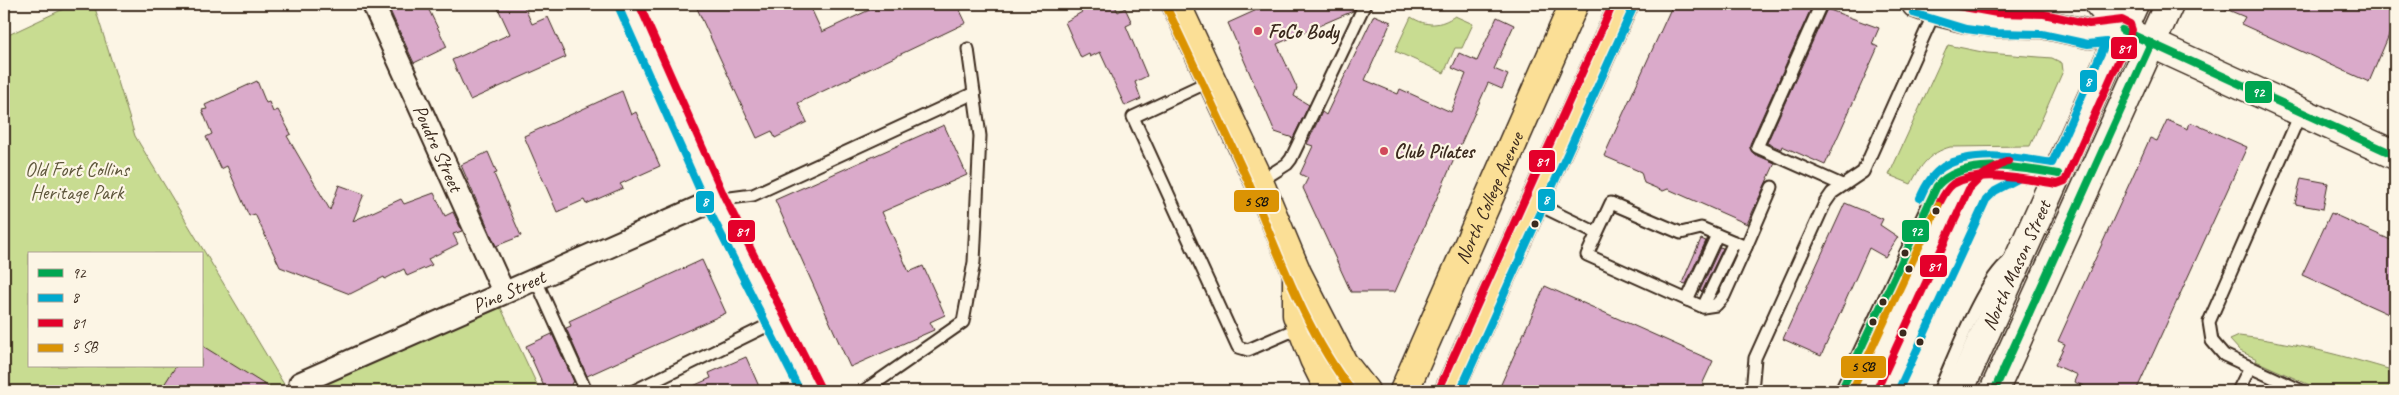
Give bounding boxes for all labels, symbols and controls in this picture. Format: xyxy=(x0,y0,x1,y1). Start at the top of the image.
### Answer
place label: FoCo Body xyxy=(1268,19,1341,45)
marker: FoCo Body xyxy=(1252,25,1264,37)
line badge: 81 xyxy=(2110,36,2138,60)
text: 81 xyxy=(2118,40,2132,57)
line badge: 8 xyxy=(2079,69,2098,93)
text: 8 xyxy=(2085,73,2093,90)
line badge: 92 xyxy=(2244,80,2273,104)
text: 92 xyxy=(2252,84,2266,101)
street label: Poudre Street xyxy=(408,101,470,197)
street label: North College Avenue xyxy=(1449,127,1529,267)
place label: Club Pilates xyxy=(1394,139,1476,164)
marker: Club Pilates xyxy=(1378,145,1390,157)
line badge: 81 xyxy=(1528,149,1556,173)
text: 81 xyxy=(1536,153,1550,170)
park label: Old Fort Collins Heritage Park xyxy=(25,157,131,205)
line badge: 8 xyxy=(1537,188,1556,212)
line badge: 5 SB xyxy=(1233,189,1280,213)
line badge: 8 xyxy=(695,190,715,214)
text: 8 xyxy=(1543,191,1551,208)
text: 8 xyxy=(702,193,710,210)
text: 5 SB xyxy=(1244,193,1270,210)
street label: North Mason Street xyxy=(1976,194,2057,334)
unlabelled marker xyxy=(1931,206,1941,216)
line badge: 81 xyxy=(727,219,756,243)
unlabelled marker xyxy=(1530,219,1540,229)
line badge: 92 xyxy=(1901,219,1930,243)
text: 81 xyxy=(736,223,750,240)
text: 92 xyxy=(1910,223,1924,240)
unlabelled marker xyxy=(1900,248,1910,258)
legend xyxy=(28,252,202,368)
line badge: 81 xyxy=(1919,254,1948,278)
text: 81 xyxy=(1928,258,1942,275)
street label: Pine Street xyxy=(468,263,551,318)
text: 92 xyxy=(72,264,87,283)
unlabelled marker xyxy=(1904,264,1914,274)
text: 8 xyxy=(72,288,80,307)
unlabelled marker xyxy=(1878,297,1888,307)
text: 81 xyxy=(72,314,87,333)
unlabelled marker xyxy=(1868,317,1878,327)
unlabelled marker xyxy=(1898,328,1908,338)
unlabelled marker xyxy=(1915,337,1925,347)
text: 5 SB xyxy=(72,338,99,357)
line badge: 5 SB xyxy=(1840,355,1887,379)
text: 5 SB xyxy=(1851,358,1877,375)

